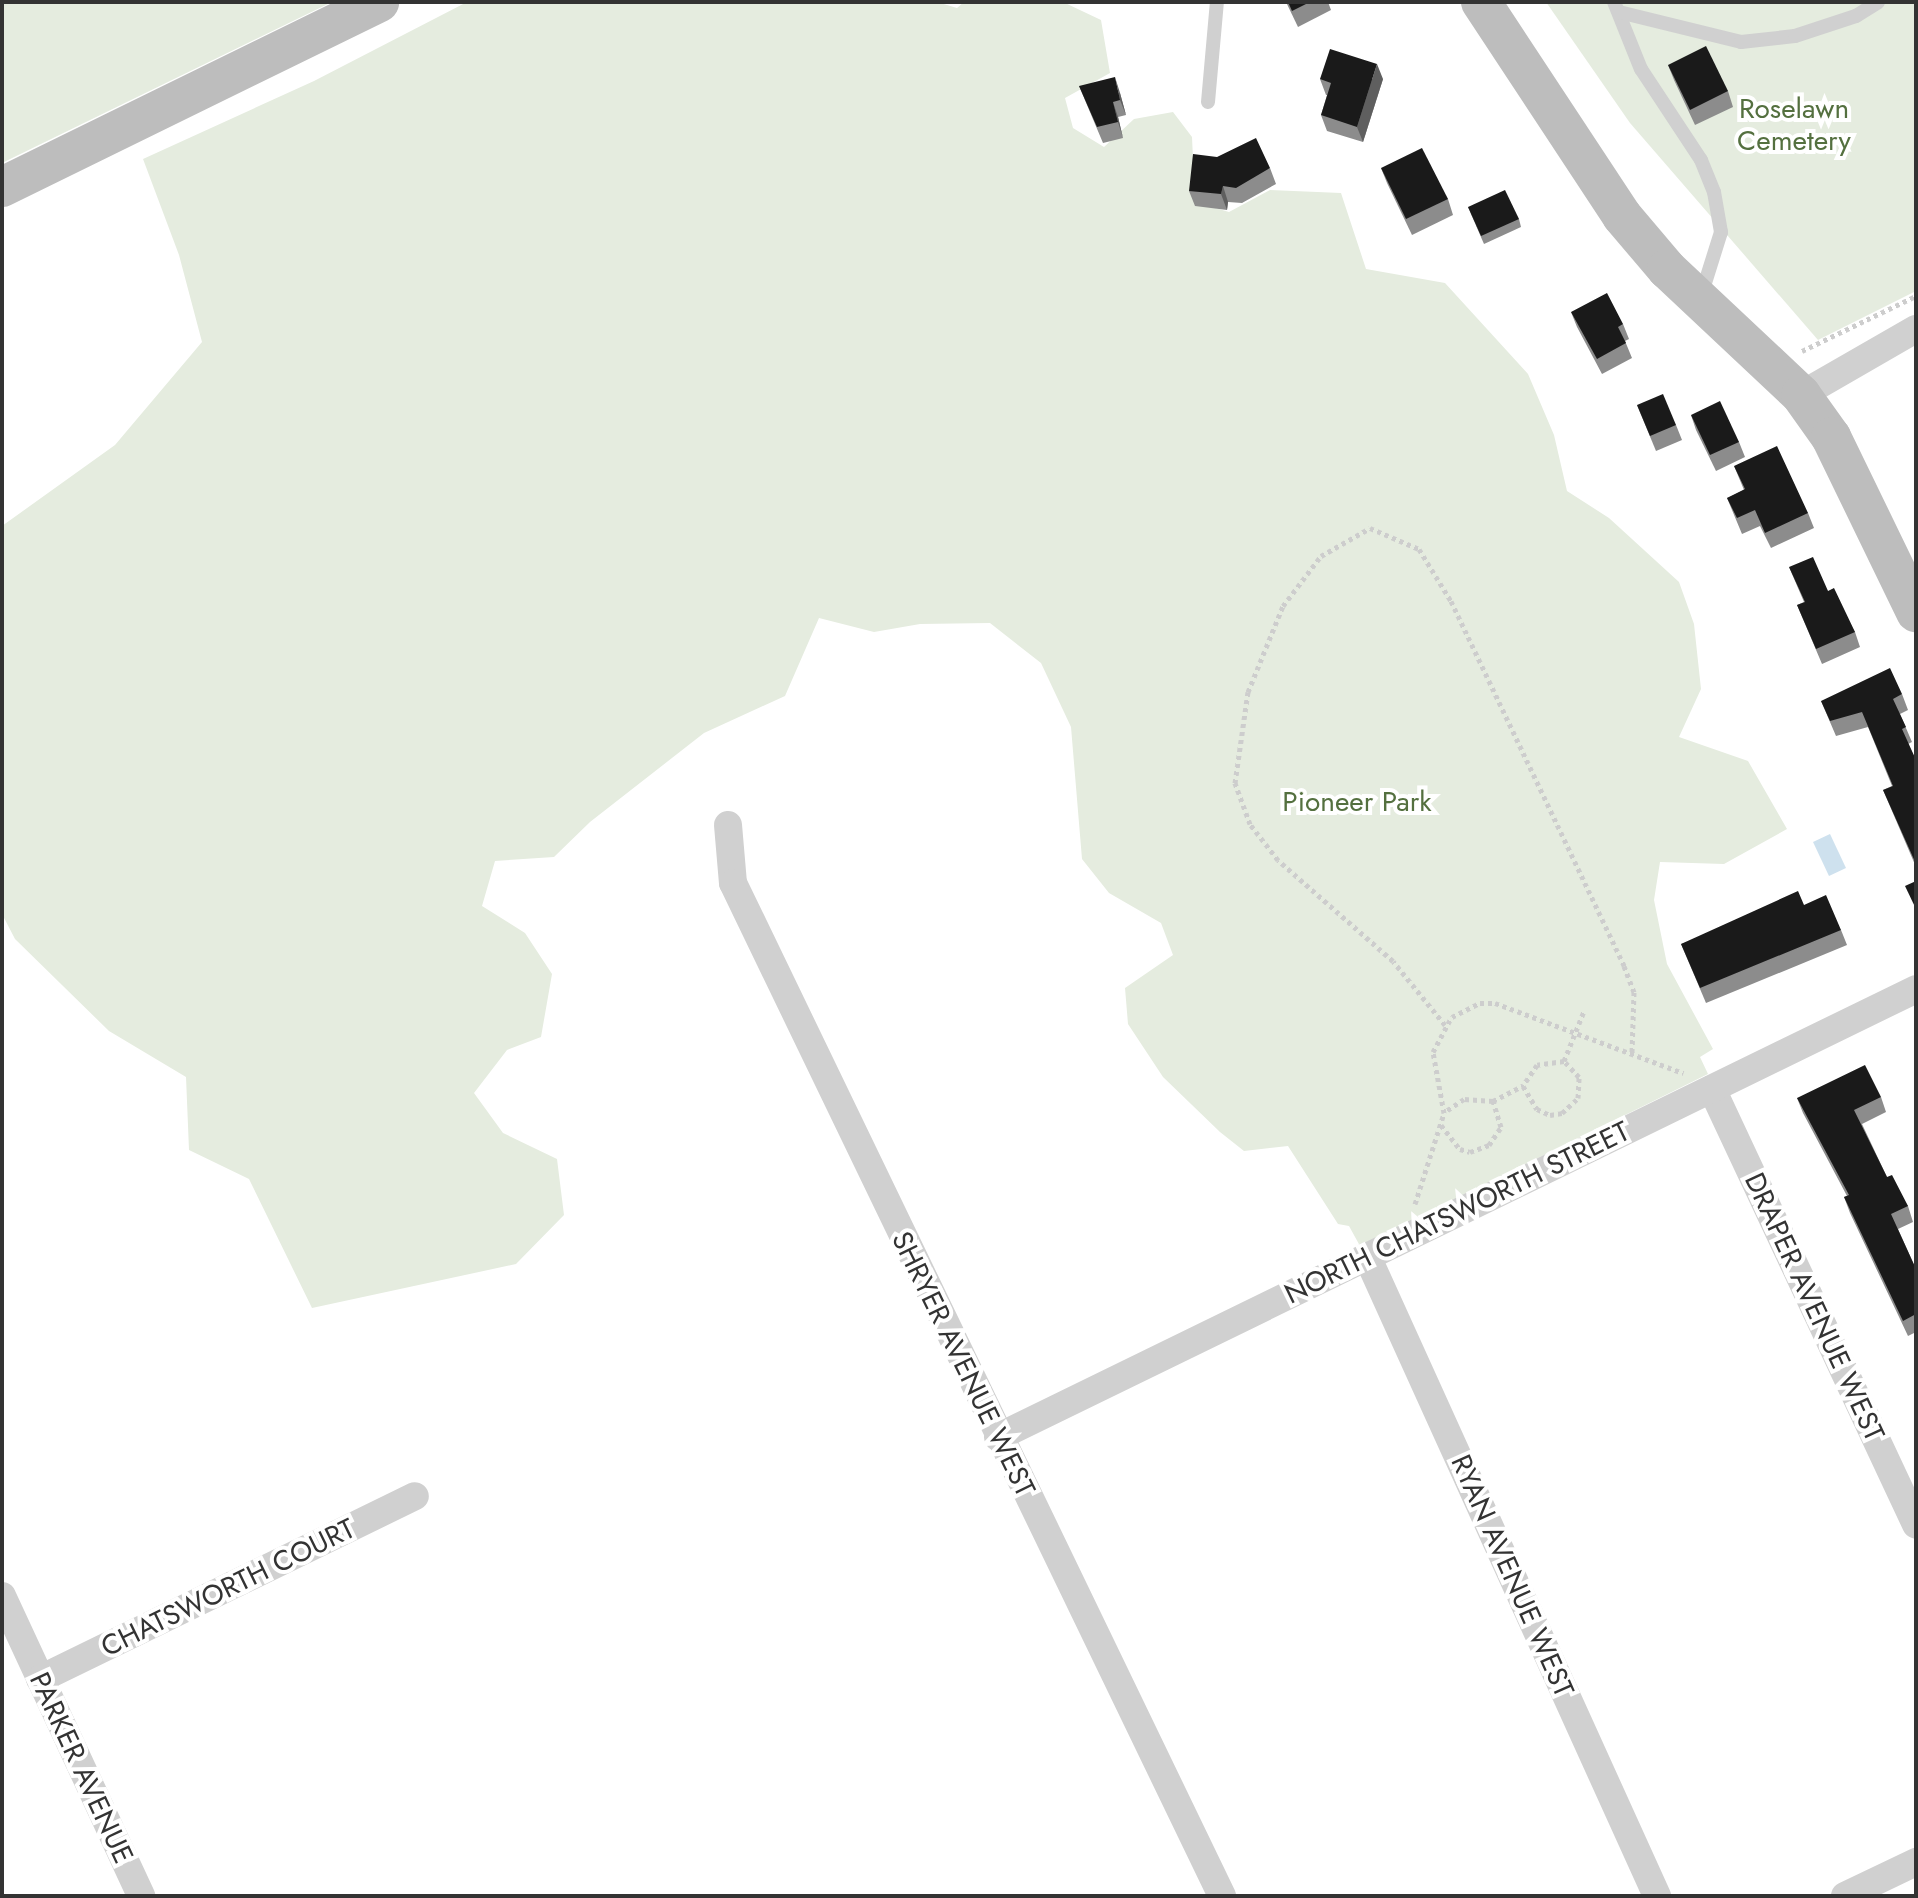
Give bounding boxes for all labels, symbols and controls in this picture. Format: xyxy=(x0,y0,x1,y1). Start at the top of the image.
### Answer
park label: Roselawn Cemetery xyxy=(1737,92,1851,158)
park label: Pioneer Park xyxy=(1282,785,1432,819)
street label: NORTH CHATSWORTH STREET xyxy=(1279,1115,1635,1311)
street label: DRAPER AVENUE WEST xyxy=(1737,1168,1891,1446)
street label: SHRYER AVENUE WEST xyxy=(884,1226,1042,1502)
street label: RYAN AVENUE WEST xyxy=(1444,1450,1580,1702)
street label: CHATSWORTH COURT xyxy=(96,1512,360,1664)
street label: PARKER AVENUE xyxy=(22,1667,140,1869)

